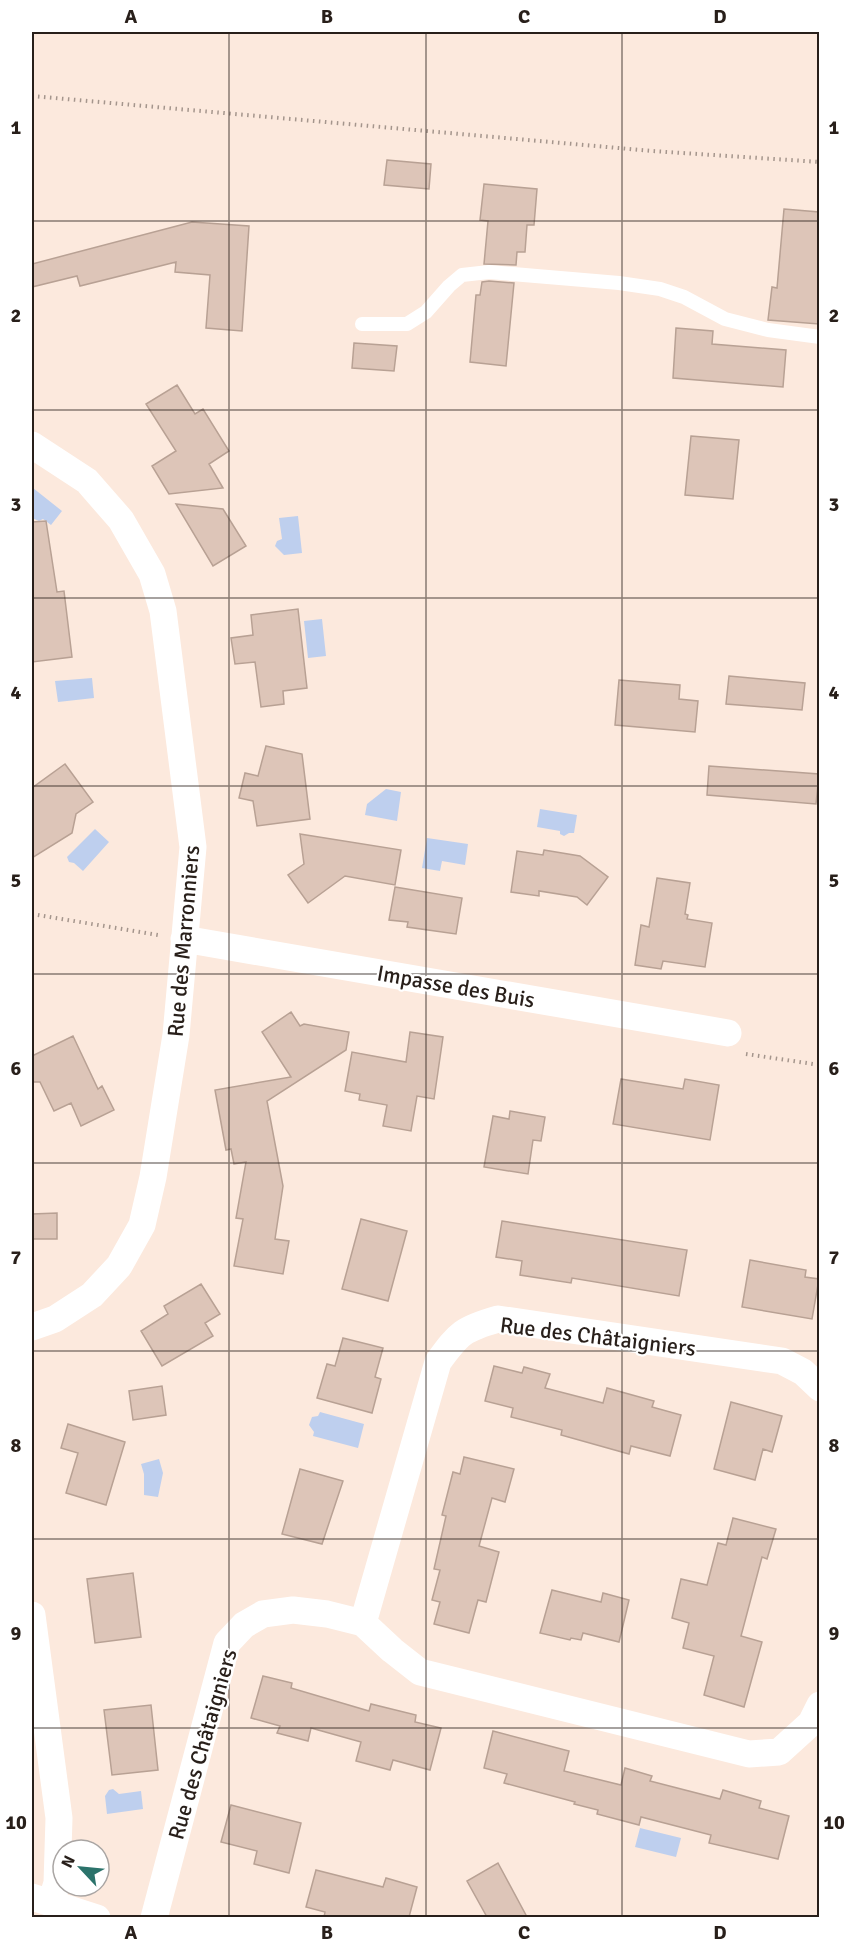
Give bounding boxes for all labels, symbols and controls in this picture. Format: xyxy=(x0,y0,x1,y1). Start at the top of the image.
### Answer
text: A xyxy=(125,4,138,29)
text: B xyxy=(321,4,333,29)
text: C xyxy=(518,4,530,29)
text: D xyxy=(713,4,727,29)
text: 1 xyxy=(11,115,22,140)
text: 1 xyxy=(829,115,840,140)
text: 2 xyxy=(11,303,21,328)
text: 2 xyxy=(829,303,839,328)
text: 3 xyxy=(11,492,21,517)
text: 3 xyxy=(829,492,839,517)
text: 4 xyxy=(11,680,22,705)
text: 4 xyxy=(829,680,840,705)
street label: Rue des Marronniers xyxy=(162,844,205,1038)
text: 5 xyxy=(11,868,21,893)
text: 5 xyxy=(829,868,839,893)
street label: Impasse des Buis xyxy=(375,959,537,1014)
text: 6 xyxy=(11,1056,22,1081)
text: 6 xyxy=(829,1056,840,1081)
text: 7 xyxy=(11,1245,22,1270)
text: 7 xyxy=(829,1245,840,1270)
street label: Rue des Châtaigniers xyxy=(499,1311,697,1362)
text: 8 xyxy=(11,1433,22,1458)
text: 8 xyxy=(829,1433,840,1458)
text: 9 xyxy=(11,1621,22,1646)
text: 9 xyxy=(829,1621,840,1646)
street label: Rue des Châtaigniers xyxy=(162,1646,243,1843)
text: 10 xyxy=(5,1810,27,1835)
text: 10 xyxy=(823,1810,845,1835)
north arrow xyxy=(51,1838,111,1898)
text: N xyxy=(57,1852,80,1871)
text: A xyxy=(125,1920,138,1945)
text: B xyxy=(321,1920,333,1945)
text: C xyxy=(518,1920,530,1945)
text: D xyxy=(713,1920,727,1945)

